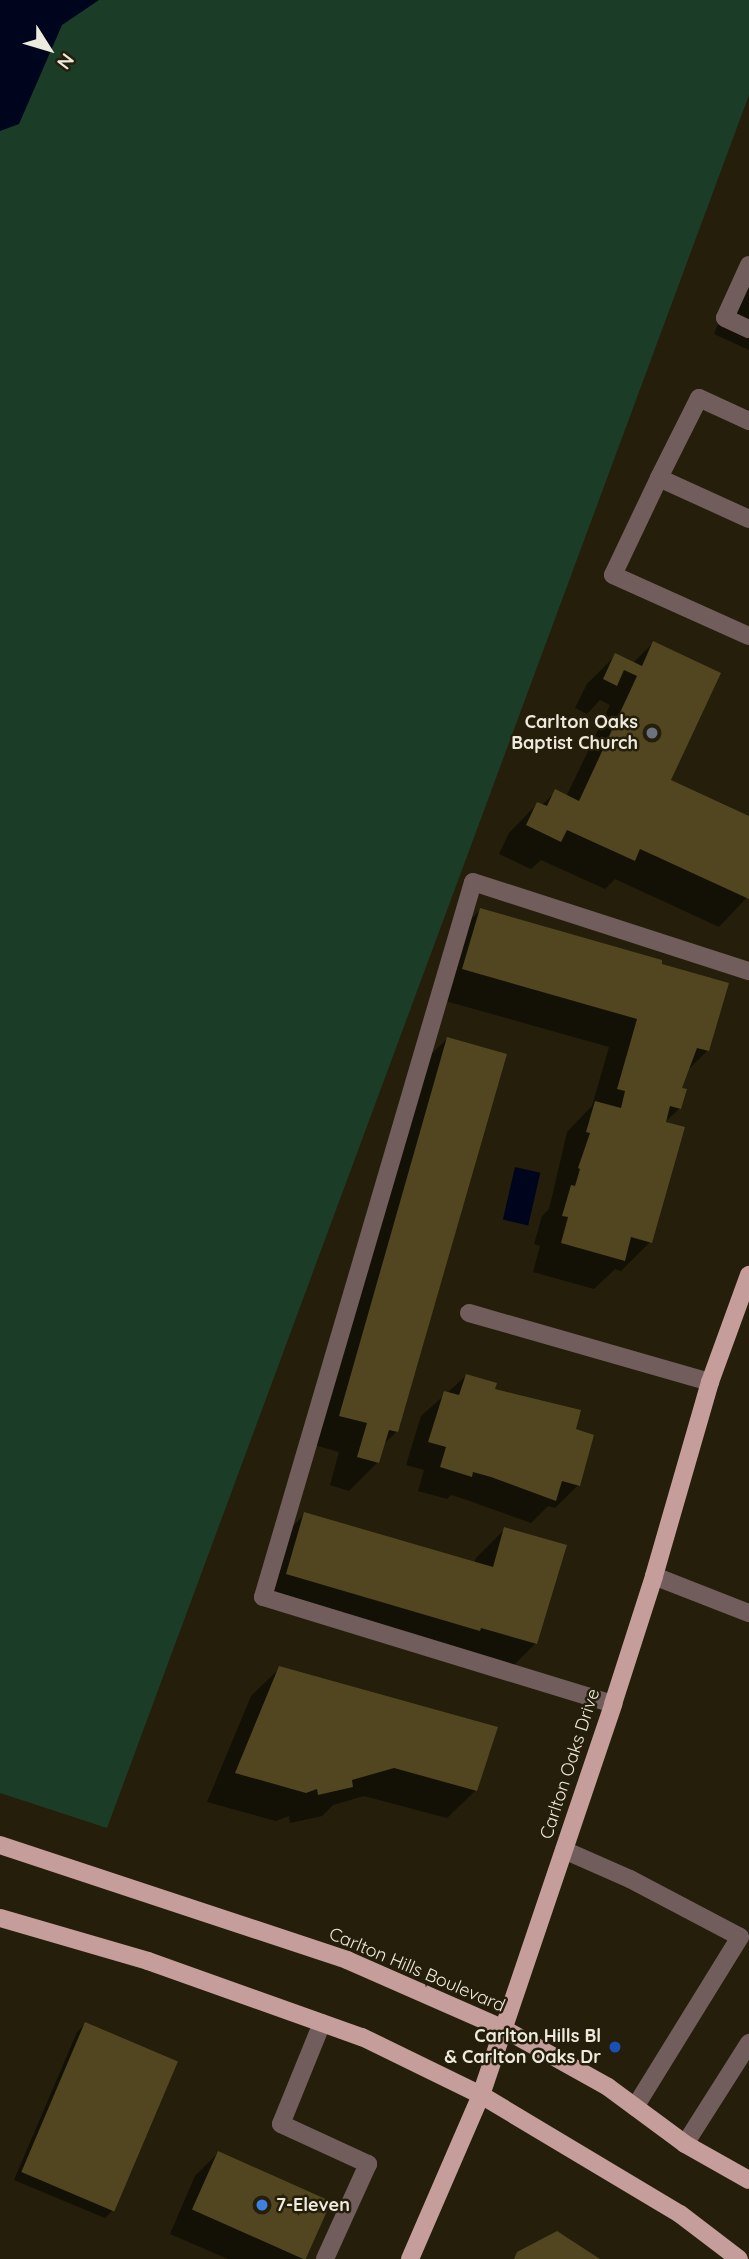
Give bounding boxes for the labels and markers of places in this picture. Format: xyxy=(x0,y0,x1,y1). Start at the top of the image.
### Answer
place label: Carlton Oaks Baptist Church xyxy=(511,712,638,754)
marker: Carlton Oaks Baptist Church xyxy=(644,725,660,741)
place label: Carlton Hills Bl & Carlton Oaks Dr xyxy=(444,2026,601,2068)
marker: Carlton Hills Bl & Carlton Oaks Dr xyxy=(607,2039,623,2055)
place label: 7-Eleven xyxy=(276,2194,350,2216)
marker: 7-Eleven xyxy=(254,2197,270,2213)

